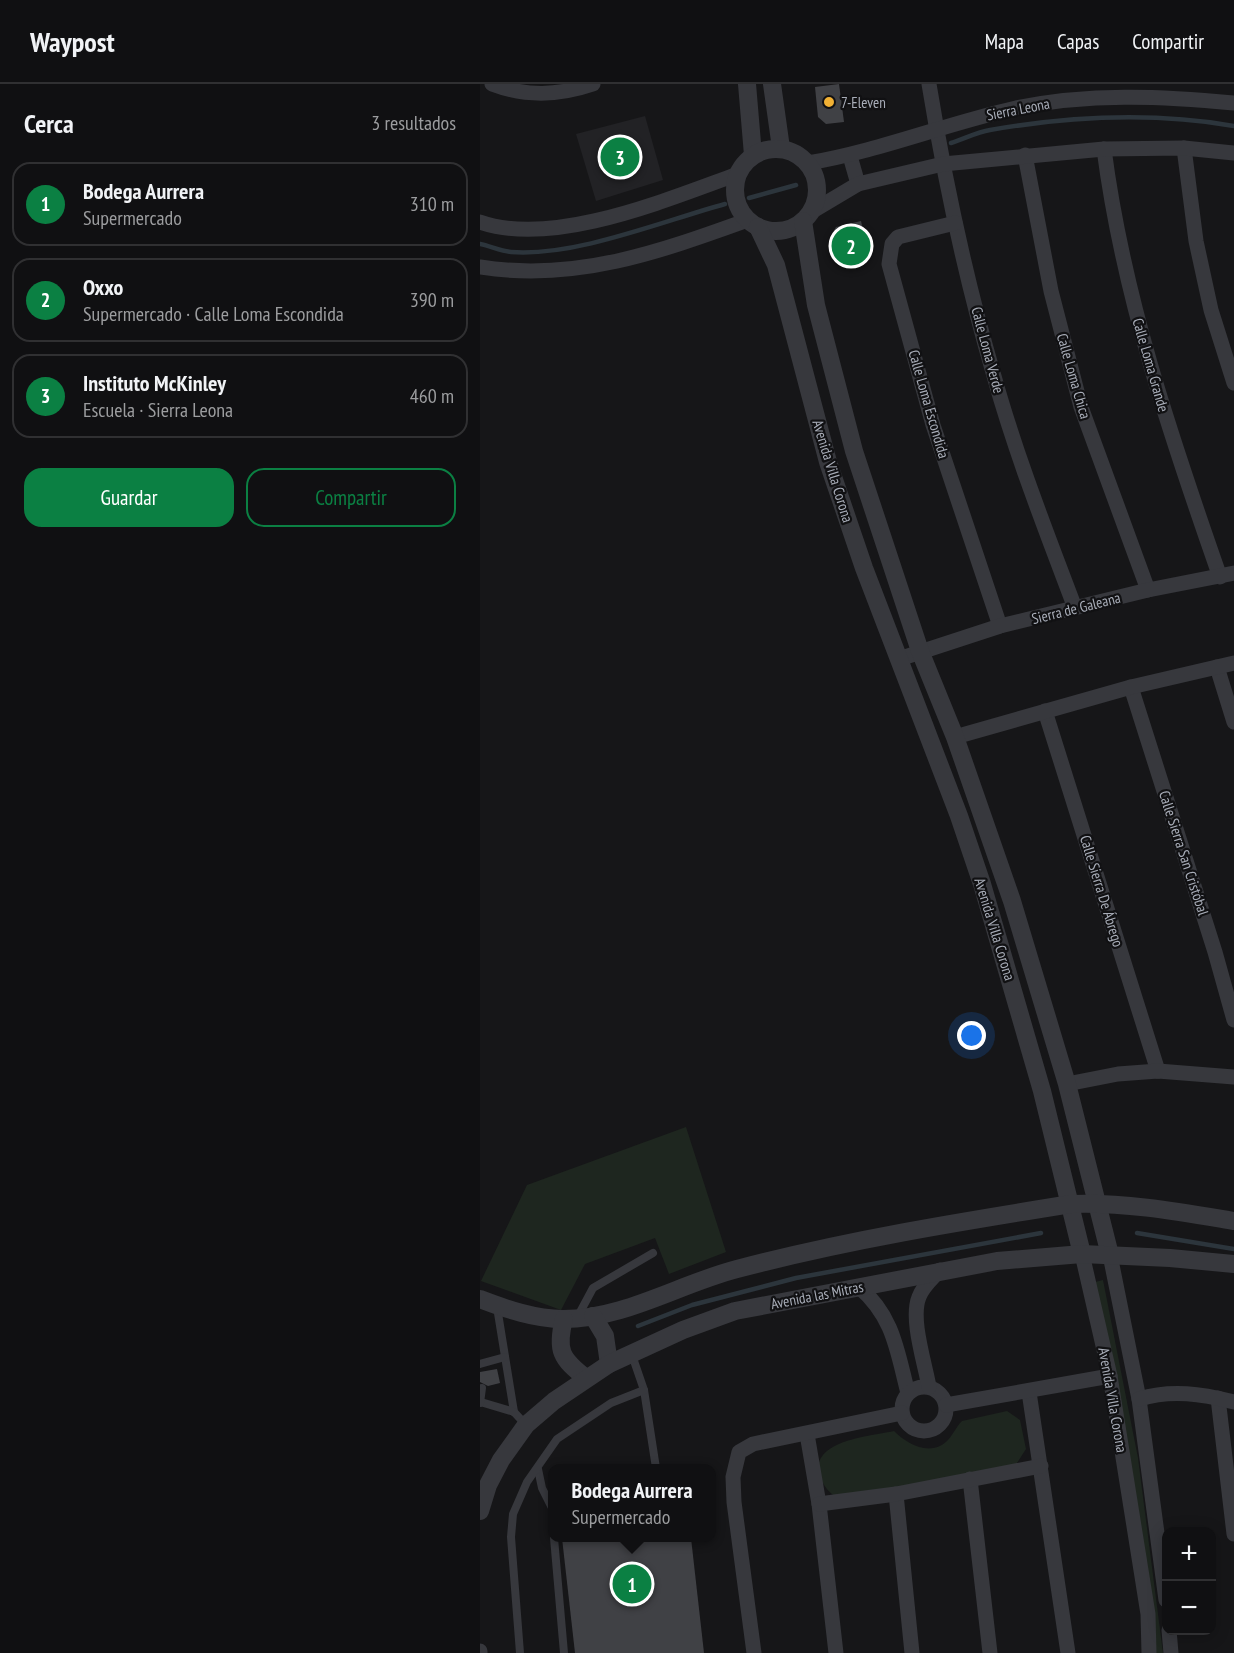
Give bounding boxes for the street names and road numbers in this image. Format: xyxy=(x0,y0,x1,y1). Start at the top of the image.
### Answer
street label: Sierra Leona xyxy=(985,94,1051,124)
street label: Calle Loma Verde xyxy=(967,305,1009,395)
street label: Calle Loma Grande xyxy=(1129,316,1173,414)
street label: Calle Loma Chica xyxy=(1053,331,1095,421)
street label: Calle Loma Escondida xyxy=(904,348,954,460)
street label: Avenida Villa Corona xyxy=(808,417,858,525)
street label: Sierra de Galeana xyxy=(1030,588,1122,628)
street label: Calle Sierra San Cristóbal xyxy=(1155,788,1213,918)
street label: Calle Sierra De Ábrego xyxy=(1076,833,1128,949)
street label: Avenida Villa Corona xyxy=(970,875,1020,983)
street label: Avenida las Mitras xyxy=(769,1277,865,1313)
street label: Avenida Villa Corona xyxy=(1094,1346,1132,1454)

